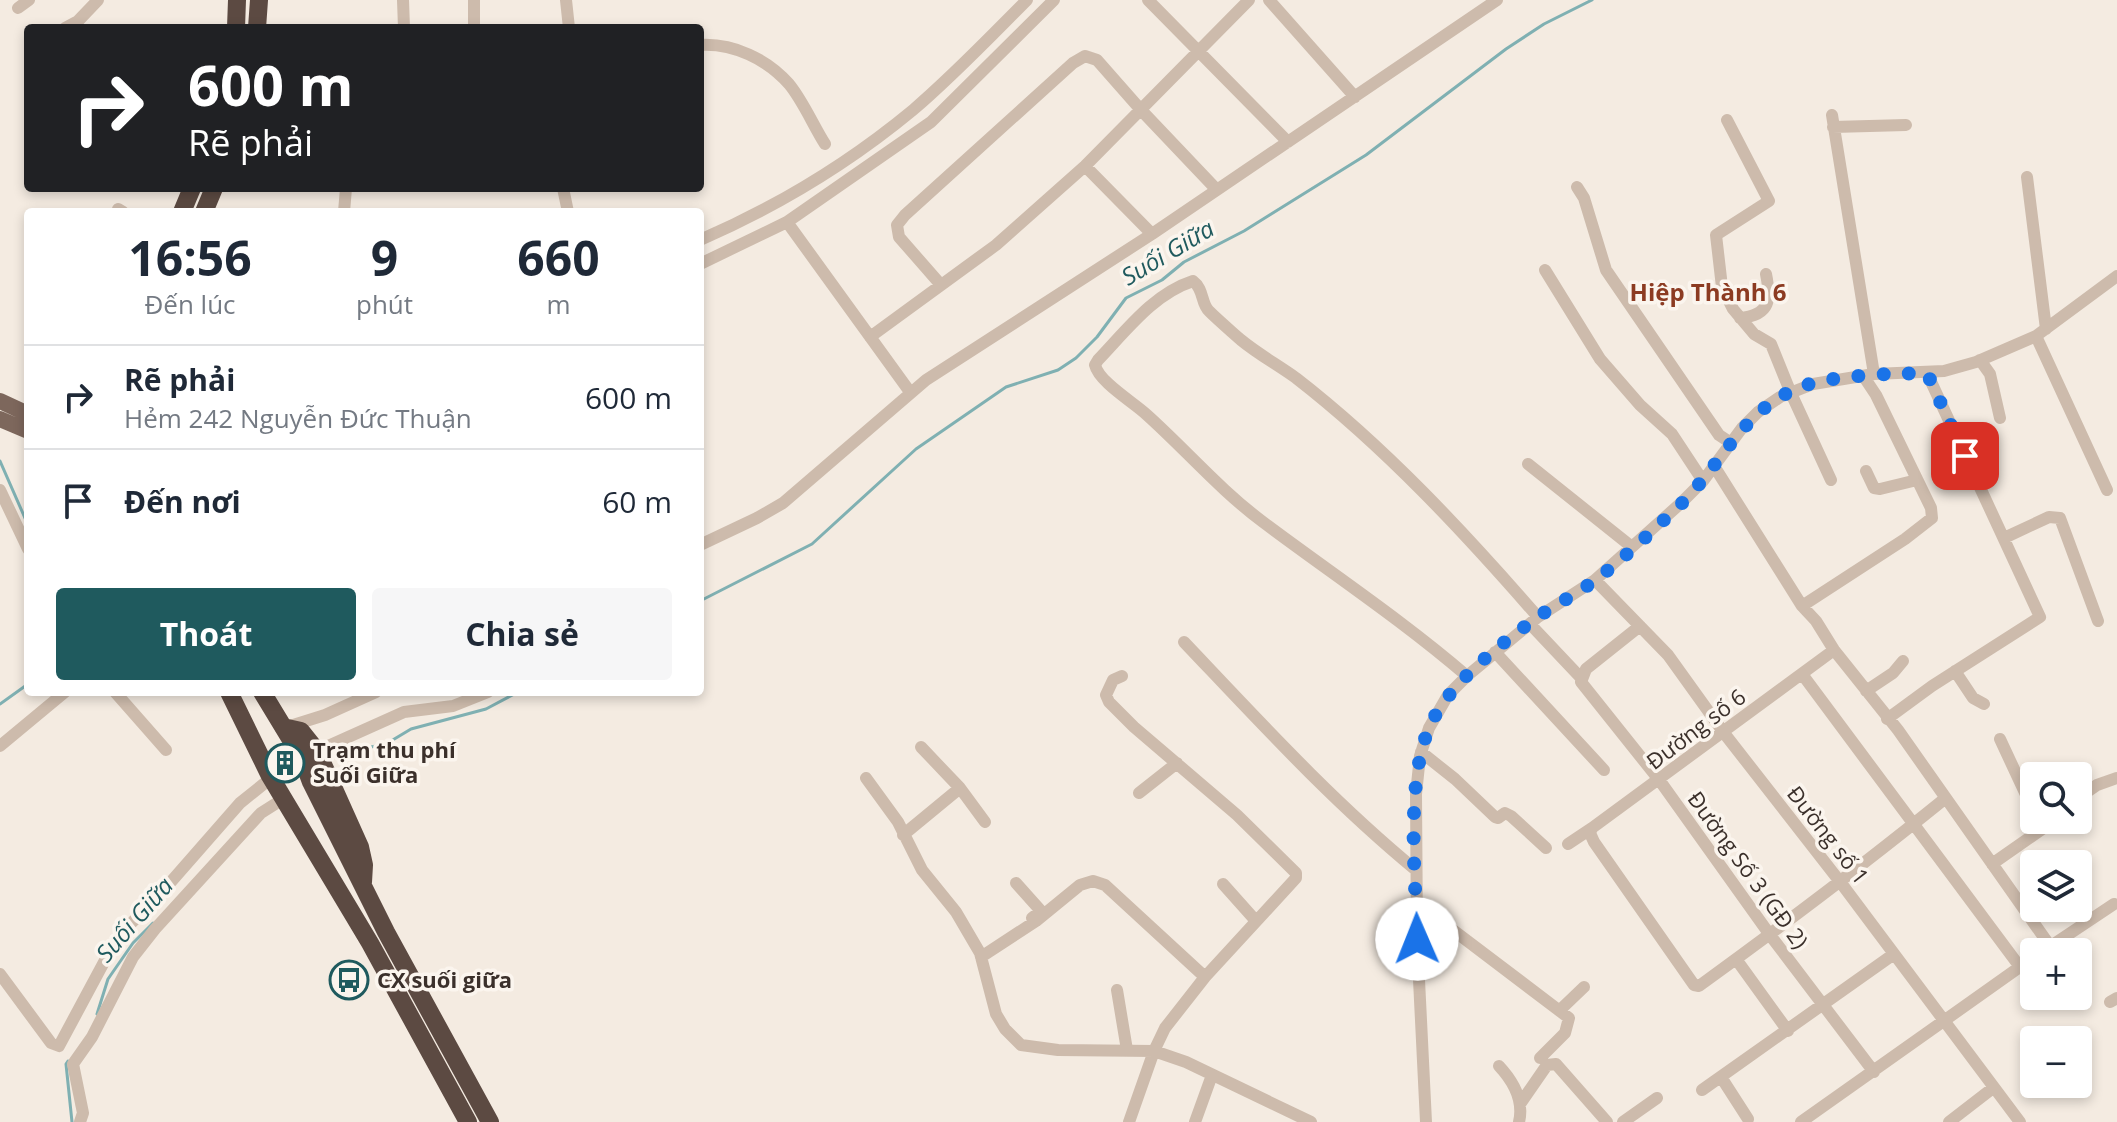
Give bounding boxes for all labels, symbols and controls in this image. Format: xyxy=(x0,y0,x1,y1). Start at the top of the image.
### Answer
text: 600 m xyxy=(188,46,354,122)
icon: right xyxy=(56,56,160,160)
text: Rẽ phải xyxy=(188,118,313,167)
water label: Suối Giữa xyxy=(1115,211,1220,292)
text: 16:56 xyxy=(128,225,252,290)
text: 9 xyxy=(371,225,398,290)
text: 660 xyxy=(517,225,600,290)
district label: Hiệp Thành 6 xyxy=(1630,275,1786,308)
text: Đến lúc xyxy=(144,286,236,322)
text: phút xyxy=(356,286,413,322)
text: m xyxy=(546,286,571,322)
text: Rẽ phải xyxy=(124,359,235,400)
icon: right xyxy=(56,375,100,419)
text: 600 m xyxy=(585,377,672,418)
text: Hẻm 242 Nguyễn Đức Thuận xyxy=(124,400,472,436)
pin xyxy=(1931,422,1999,490)
icon: arrive xyxy=(1943,434,1987,478)
icon: arrive xyxy=(56,479,100,523)
text: Đến nơi xyxy=(124,481,241,522)
text: 60 m xyxy=(602,481,672,522)
button: Thoát xyxy=(56,588,356,680)
button: Chia sẻ xyxy=(372,588,672,680)
street label: Đường số 6 xyxy=(1640,681,1751,775)
place label: Trạm thu phí Suối Giữa xyxy=(313,734,457,789)
building icon: Trạm thu phí Suối Giữa xyxy=(264,742,306,784)
map controls xyxy=(2020,762,2092,1098)
button: search xyxy=(2020,762,2092,834)
street label: Đường số 1 xyxy=(1781,779,1877,890)
street label: Đường Số 3 (GĐ 2) xyxy=(1682,785,1816,954)
button: layers xyxy=(2020,850,2092,922)
water label: Suối Giữa xyxy=(88,869,180,969)
position arrow xyxy=(1375,897,1459,981)
button: + xyxy=(2020,938,2092,1010)
bus stop icon: CX suối giữa xyxy=(328,959,370,1001)
place label: CX suối giữa xyxy=(377,964,512,994)
button: − xyxy=(2020,1026,2092,1098)

